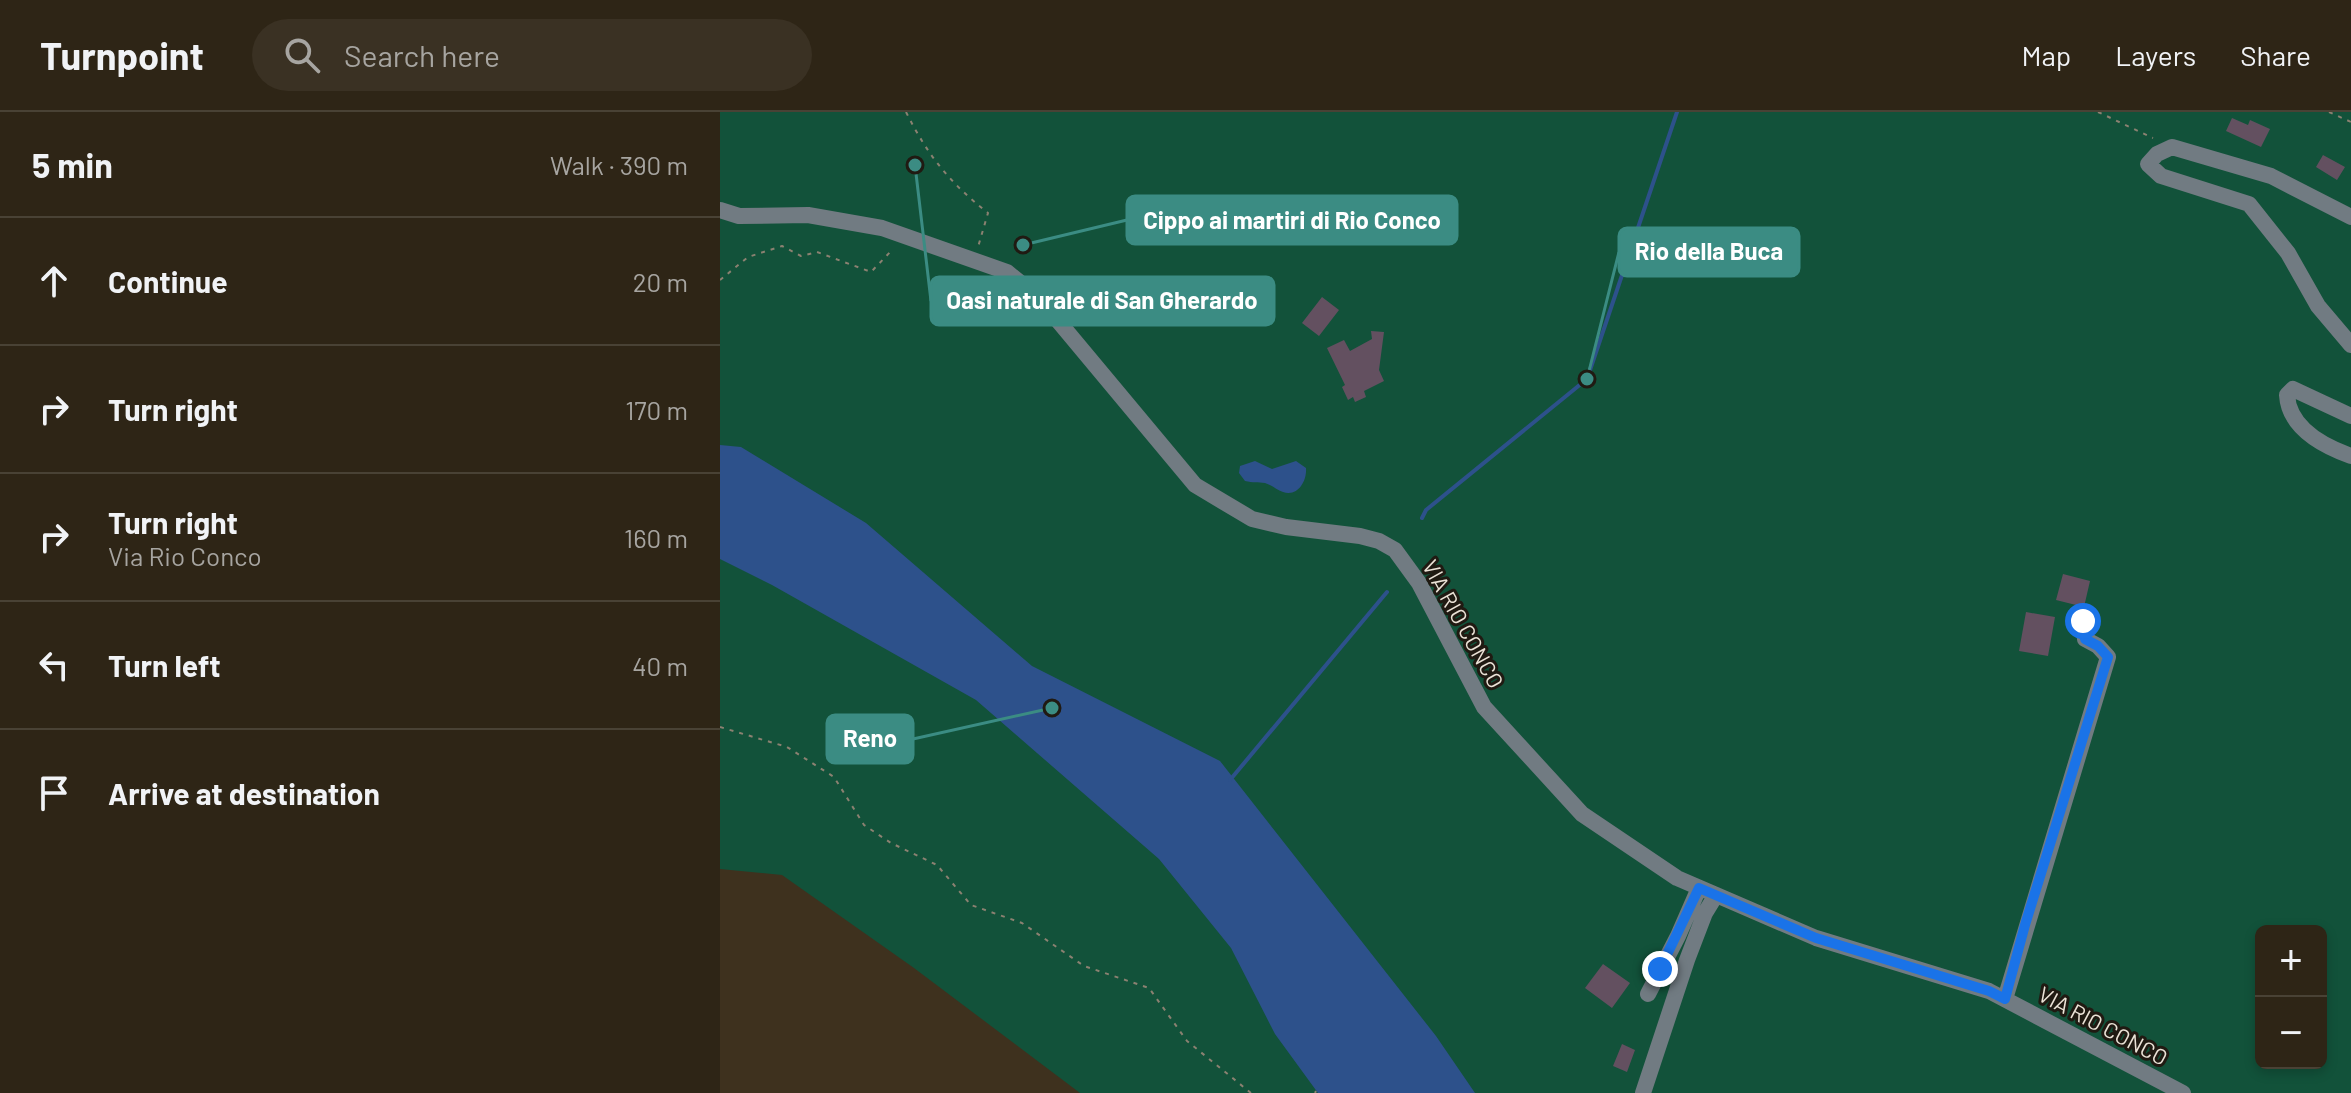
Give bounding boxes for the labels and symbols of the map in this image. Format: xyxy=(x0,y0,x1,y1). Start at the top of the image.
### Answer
callout: Cippo ai martiri di Rio Conco xyxy=(1127,196,1457,244)
text: Cippo ai martiri di Rio Conco xyxy=(1143,205,1441,234)
callout: Rio della Buca xyxy=(1619,228,1799,276)
text: Rio della Buca xyxy=(1635,236,1783,265)
callout: Oasi naturale di San Gherardo xyxy=(931,277,1274,325)
text: Oasi naturale di San Gherardo xyxy=(946,285,1258,314)
street label: VIA RIO CONCO xyxy=(1418,555,1510,692)
route start xyxy=(2065,603,2101,639)
callout: Reno xyxy=(827,715,913,763)
text: Reno xyxy=(843,723,897,752)
route end xyxy=(1642,951,1678,987)
street label: VIA RIO CONCO xyxy=(2034,980,2173,1070)

